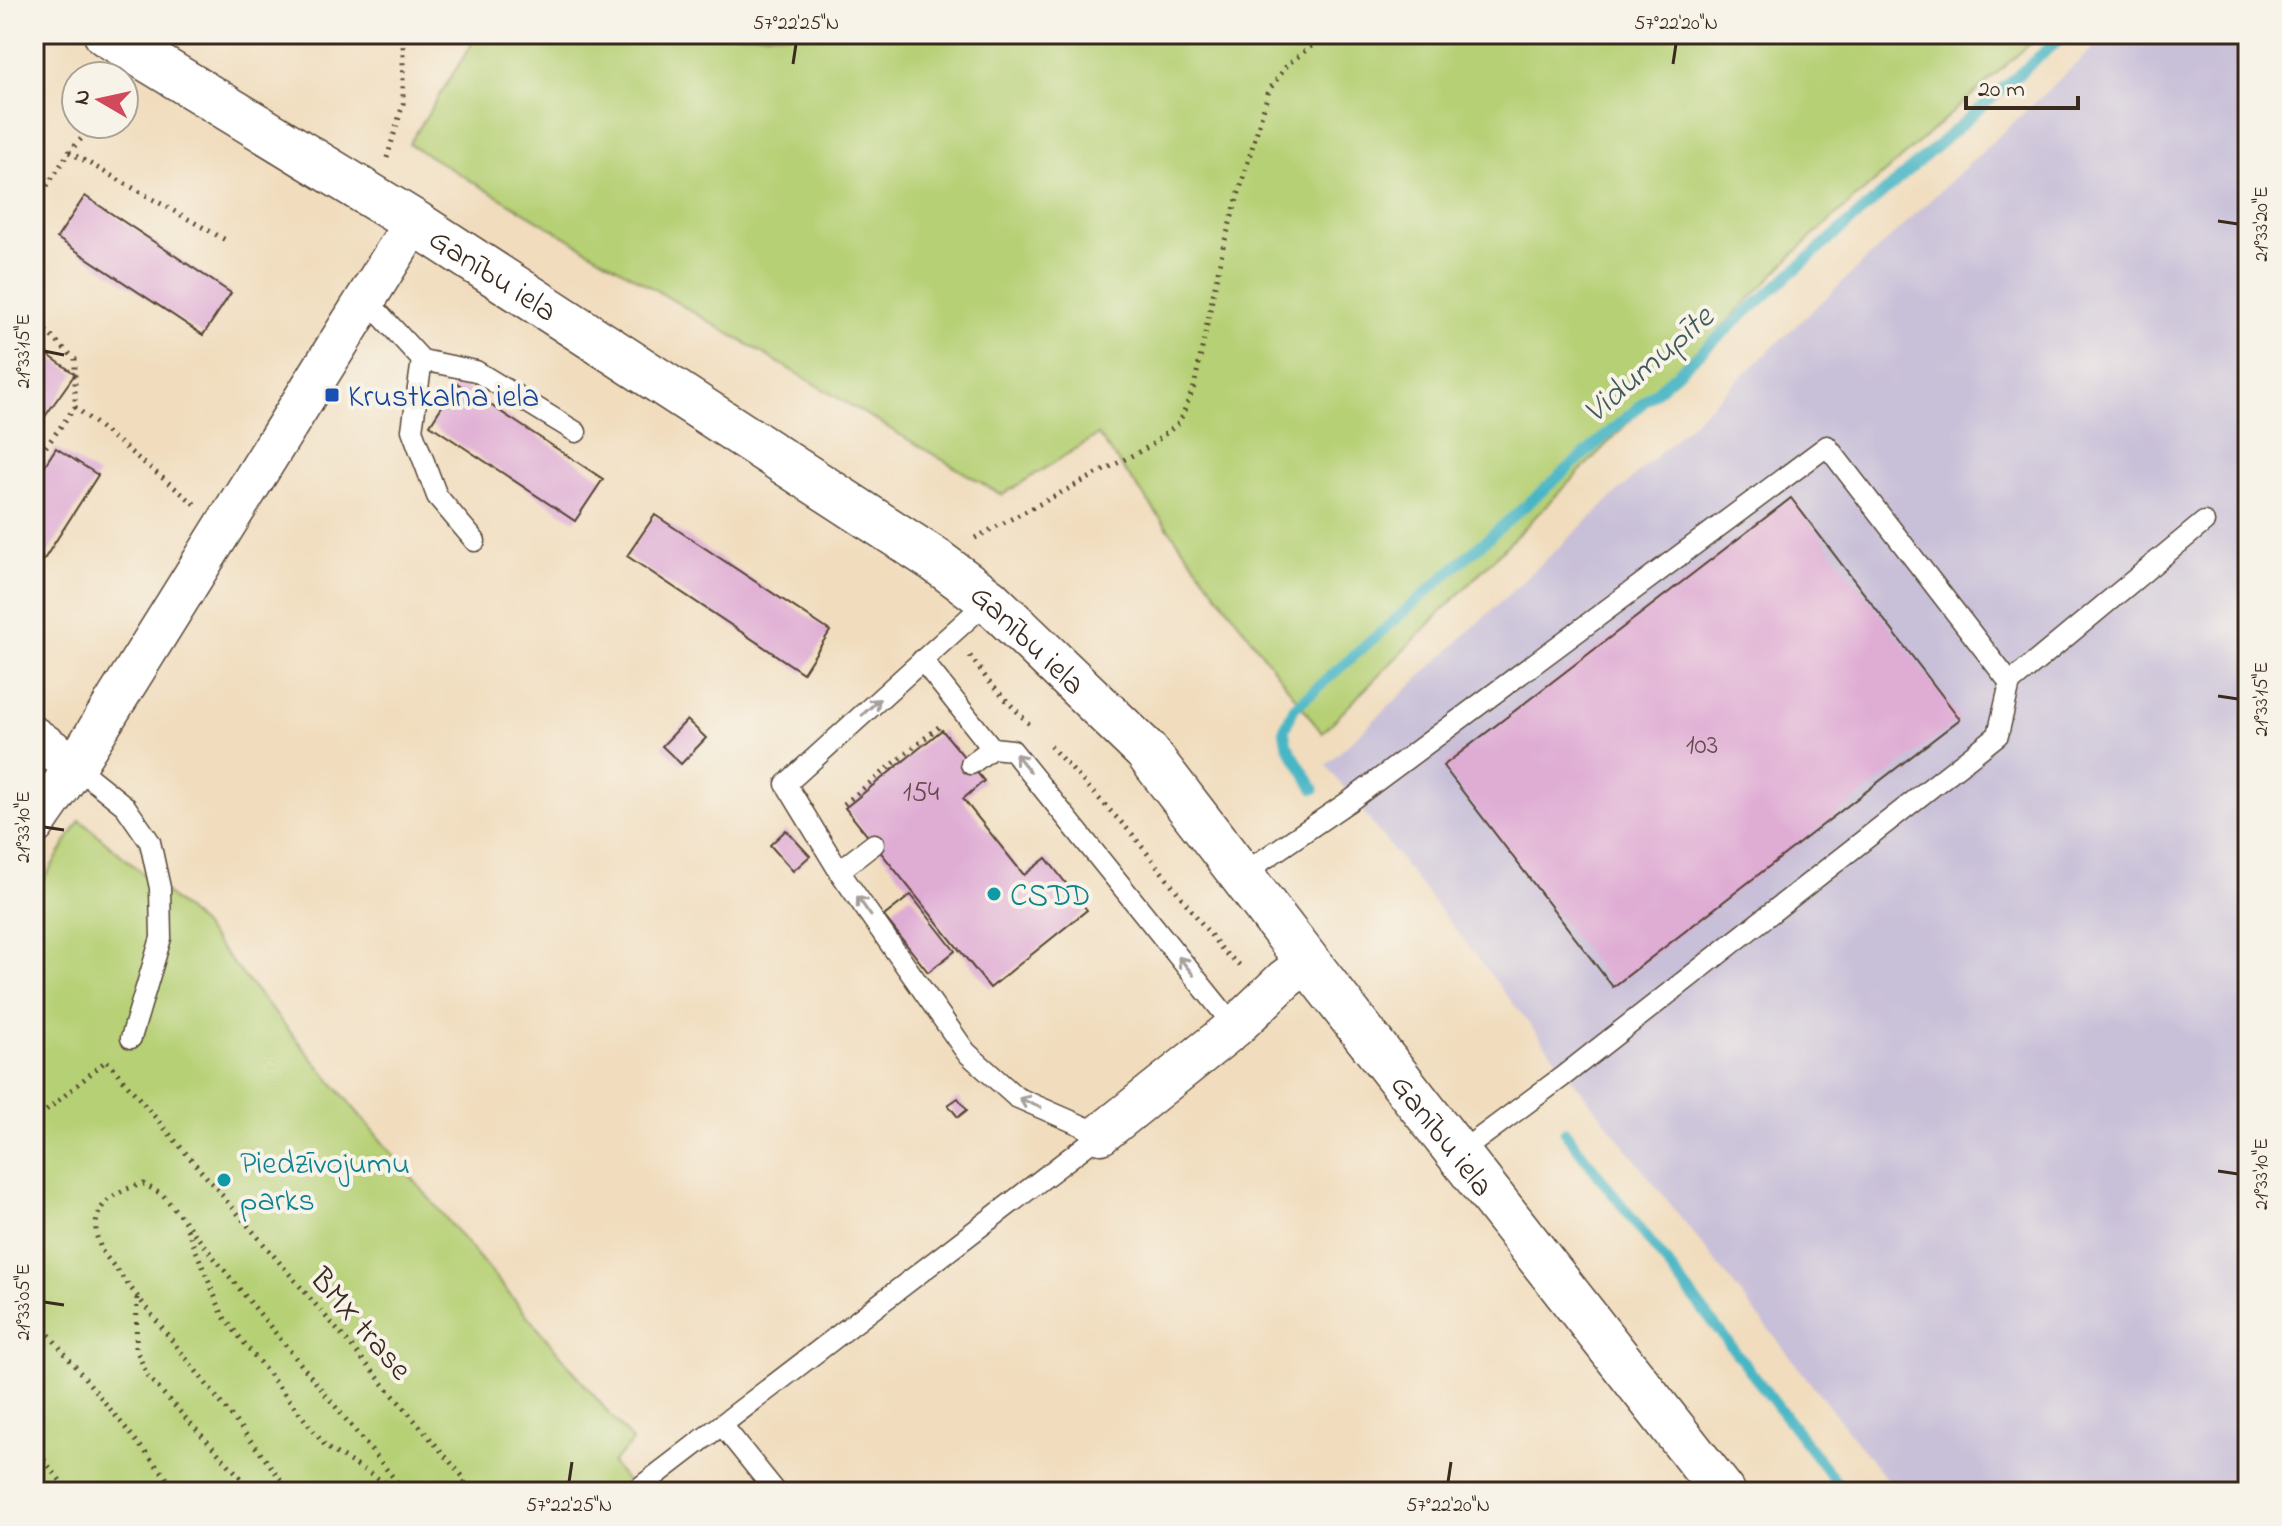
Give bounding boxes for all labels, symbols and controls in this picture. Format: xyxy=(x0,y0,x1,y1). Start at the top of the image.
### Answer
text: 57°22'25"N xyxy=(753,10,839,39)
text: 57°22'20"N xyxy=(1634,10,1718,39)
north arrow xyxy=(60,60,140,140)
scale bar xyxy=(1966,60,2078,110)
text: 20 m xyxy=(1978,73,2025,108)
text: N xyxy=(66,87,100,107)
text: 21°33'20"E xyxy=(2248,186,2277,262)
street label: Ganību iela xyxy=(418,218,565,336)
water label: Vidumupīte xyxy=(1573,294,1727,437)
text: 21°33'15"E xyxy=(10,314,39,388)
place label: Krustkalna iela xyxy=(348,375,539,422)
marker: Krustkalna iela xyxy=(323,386,341,404)
street label: Ganību iela xyxy=(959,574,1095,708)
text: 21°33'15"E xyxy=(2248,662,2277,736)
one-way arrow xyxy=(861,699,881,717)
house number: 103 xyxy=(1686,726,1718,767)
one-way arrow xyxy=(1014,754,1032,774)
house number: 154 xyxy=(903,773,940,814)
text: 21°33'10"E xyxy=(10,791,39,863)
place label: CSDD xyxy=(1010,874,1091,921)
marker: CSDD xyxy=(985,885,1003,903)
one-way arrow xyxy=(856,896,872,918)
one-way arrow xyxy=(1177,956,1195,977)
street label: Ganību iela xyxy=(1377,1065,1503,1208)
one-way arrow xyxy=(1018,1094,1043,1109)
text: 21°33'10"E xyxy=(2248,1138,2277,1210)
place label: Piedzīvojumu parks xyxy=(240,1142,410,1226)
marker: Piedzīvojumu parks xyxy=(215,1171,233,1189)
street label: BMX trase xyxy=(296,1258,422,1393)
text: 21°33'05"E xyxy=(10,1263,39,1341)
text: 57°22'25"N xyxy=(526,1492,612,1521)
text: 57°22'20"N xyxy=(1406,1492,1490,1521)

